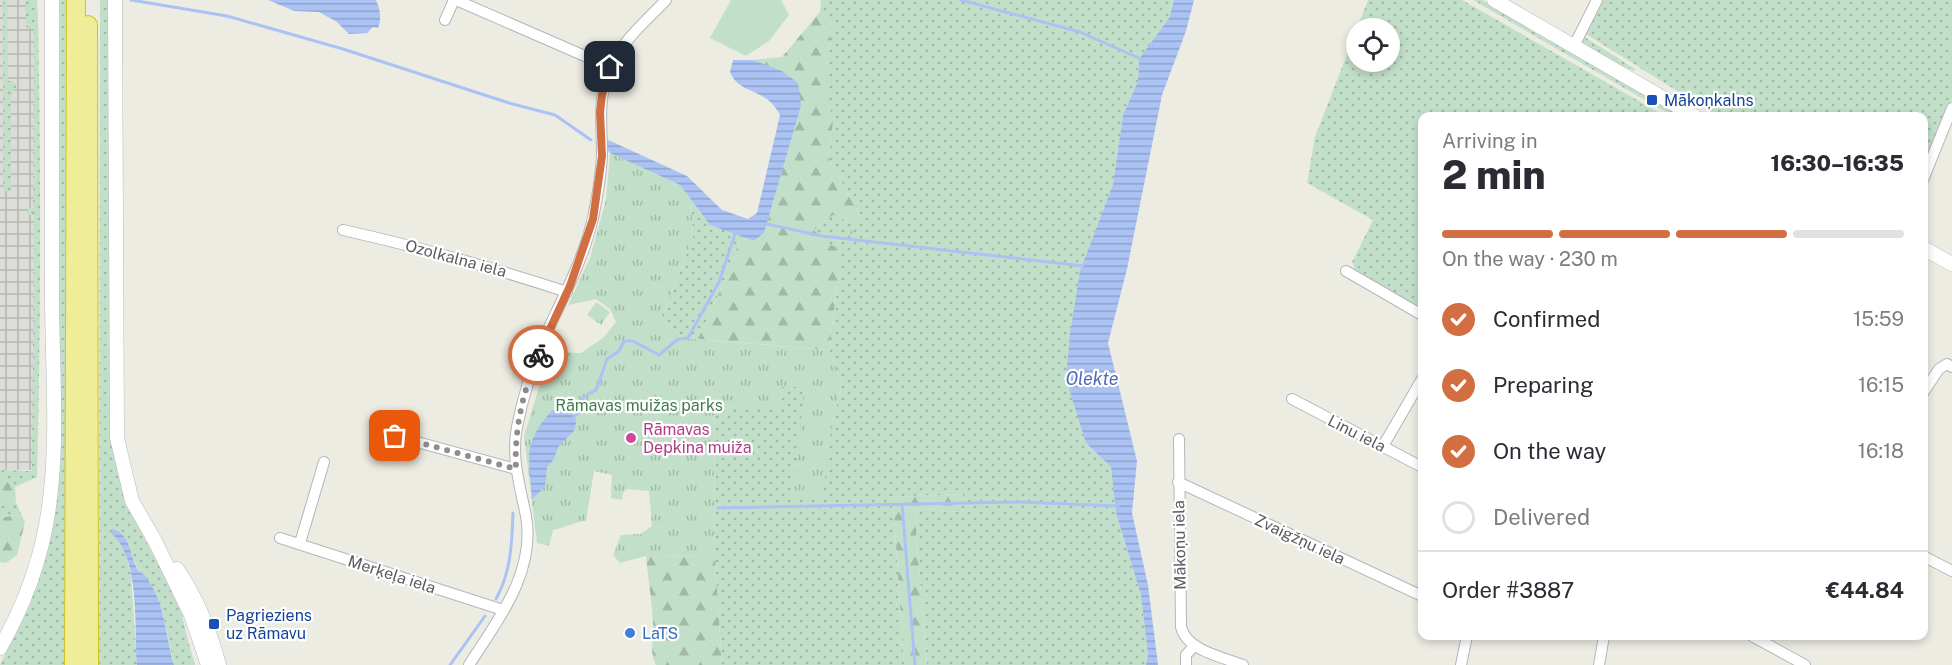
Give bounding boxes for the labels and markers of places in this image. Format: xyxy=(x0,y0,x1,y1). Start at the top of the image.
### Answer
pin xyxy=(584,41,635,92)
place label: Mākoņkalns xyxy=(1664,91,1753,110)
marker: Mākoņkalns xyxy=(1645,93,1659,107)
pin xyxy=(369,410,420,461)
place label: Rāmavas Depkina muiža xyxy=(643,420,752,457)
marker: Rāmavas Depkina muiža xyxy=(624,431,638,445)
place label: Pagrieziens uz Rāmavu xyxy=(226,606,312,643)
marker: Pagrieziens uz Rāmavu xyxy=(207,617,221,631)
place label: LaTS xyxy=(642,624,678,643)
marker: LaTS xyxy=(623,626,637,640)

